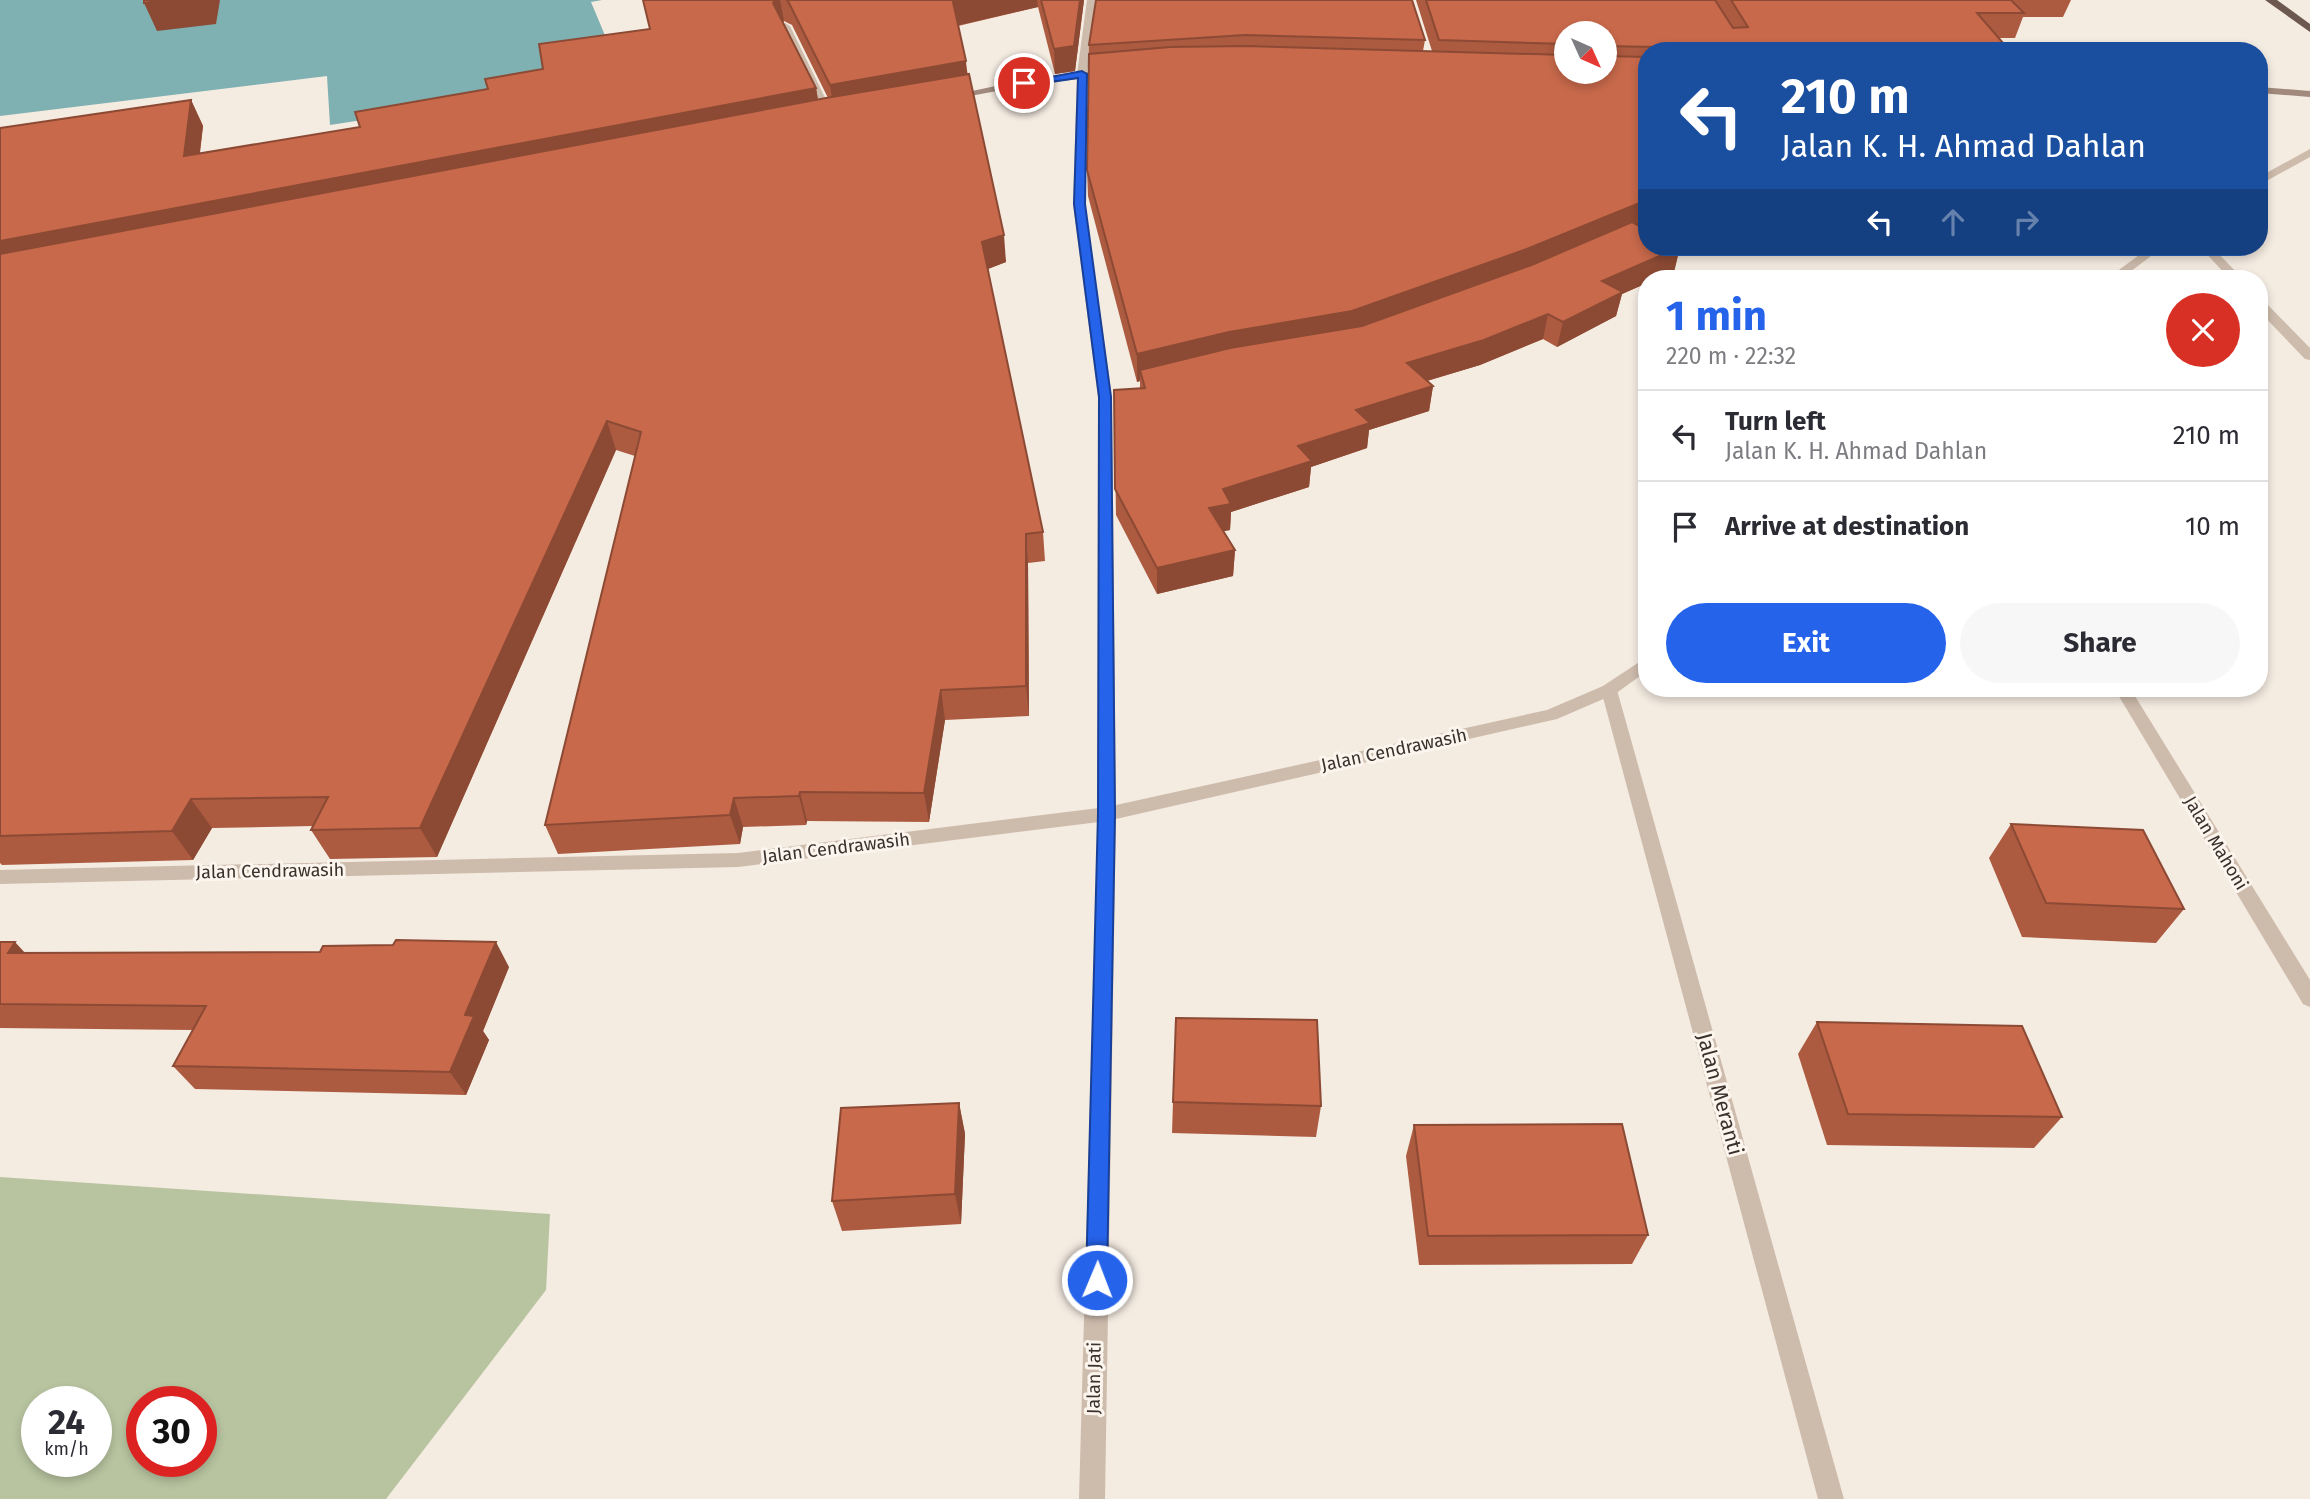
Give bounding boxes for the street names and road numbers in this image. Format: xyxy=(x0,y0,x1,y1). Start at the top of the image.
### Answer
street label: Jalan Cendrawasih xyxy=(1319,724,1469,776)
street label: Jalan Mahoni xyxy=(2179,792,2253,894)
street label: Jalan Cendrawasih xyxy=(761,828,911,868)
street label: Jalan Cendrawasih xyxy=(196,859,344,883)
street label: Jalan Meranti xyxy=(1691,1030,1749,1158)
street label: Jalan Jati xyxy=(1082,1342,1106,1414)

